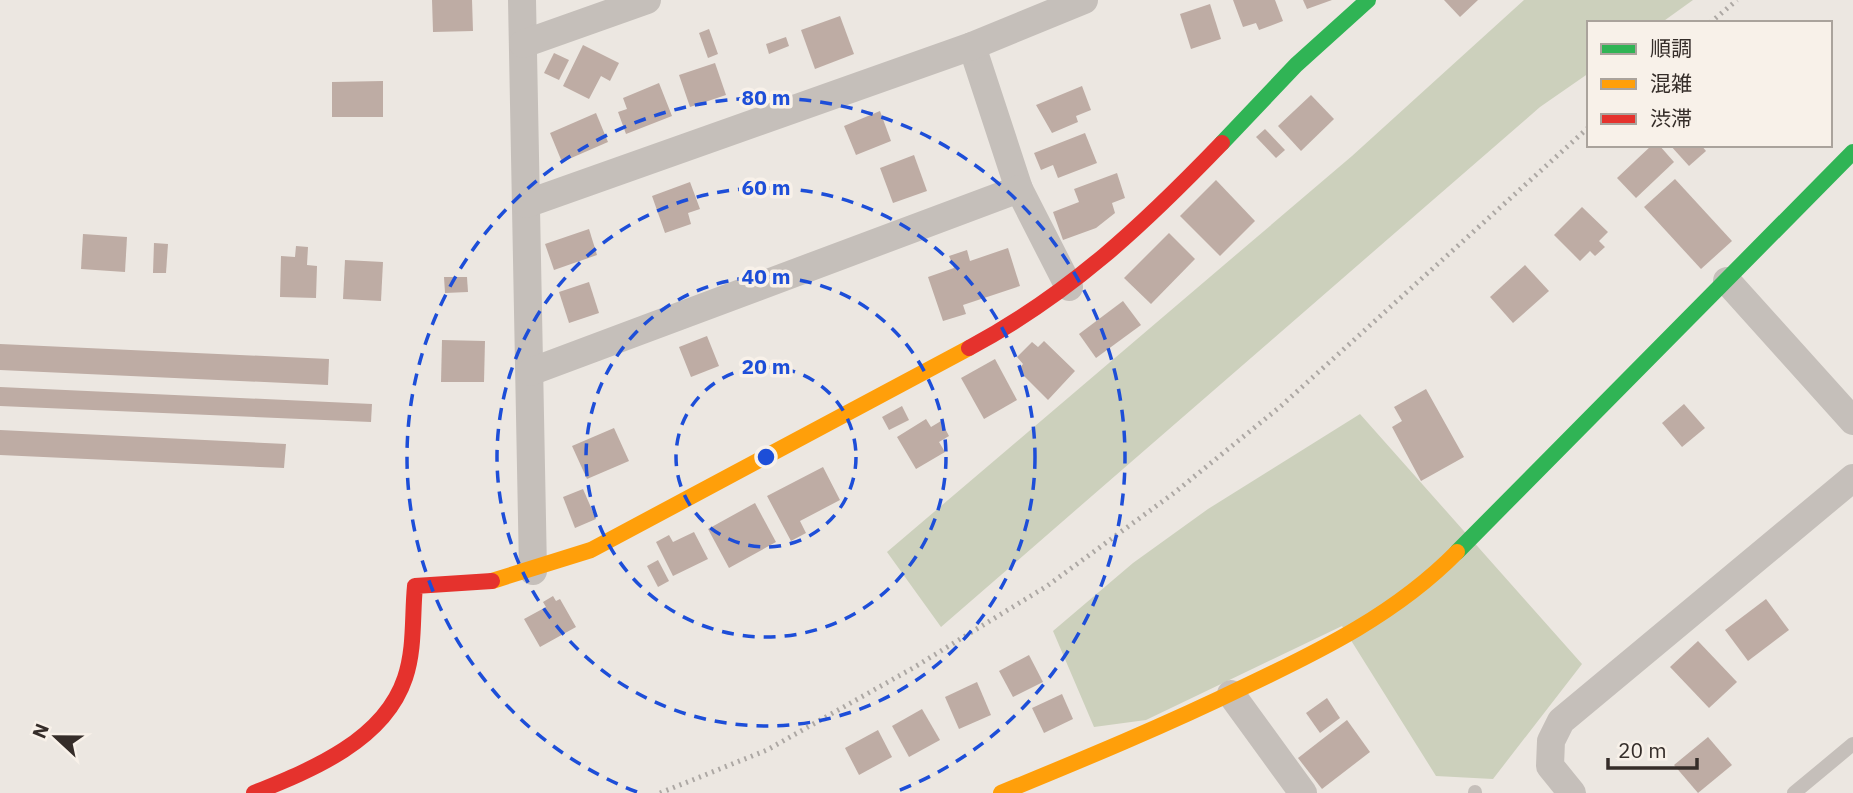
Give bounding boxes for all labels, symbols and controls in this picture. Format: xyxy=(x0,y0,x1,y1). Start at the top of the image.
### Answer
legend xyxy=(1587,21,1832,147)
text: 順調 xyxy=(1650,34,1692,62)
text: 混雑 xyxy=(1650,69,1692,97)
text: 80 m xyxy=(742,83,790,111)
text: 渋滞 xyxy=(1650,104,1692,132)
text: 60 m xyxy=(742,173,790,201)
text: 40 m xyxy=(742,262,790,290)
text: 20 m xyxy=(742,352,790,380)
centre of rings xyxy=(754,445,778,469)
north arrow xyxy=(21,702,91,772)
text: N xyxy=(27,720,54,742)
scale bar xyxy=(1608,726,1697,770)
text: 20 m xyxy=(1618,736,1667,764)

